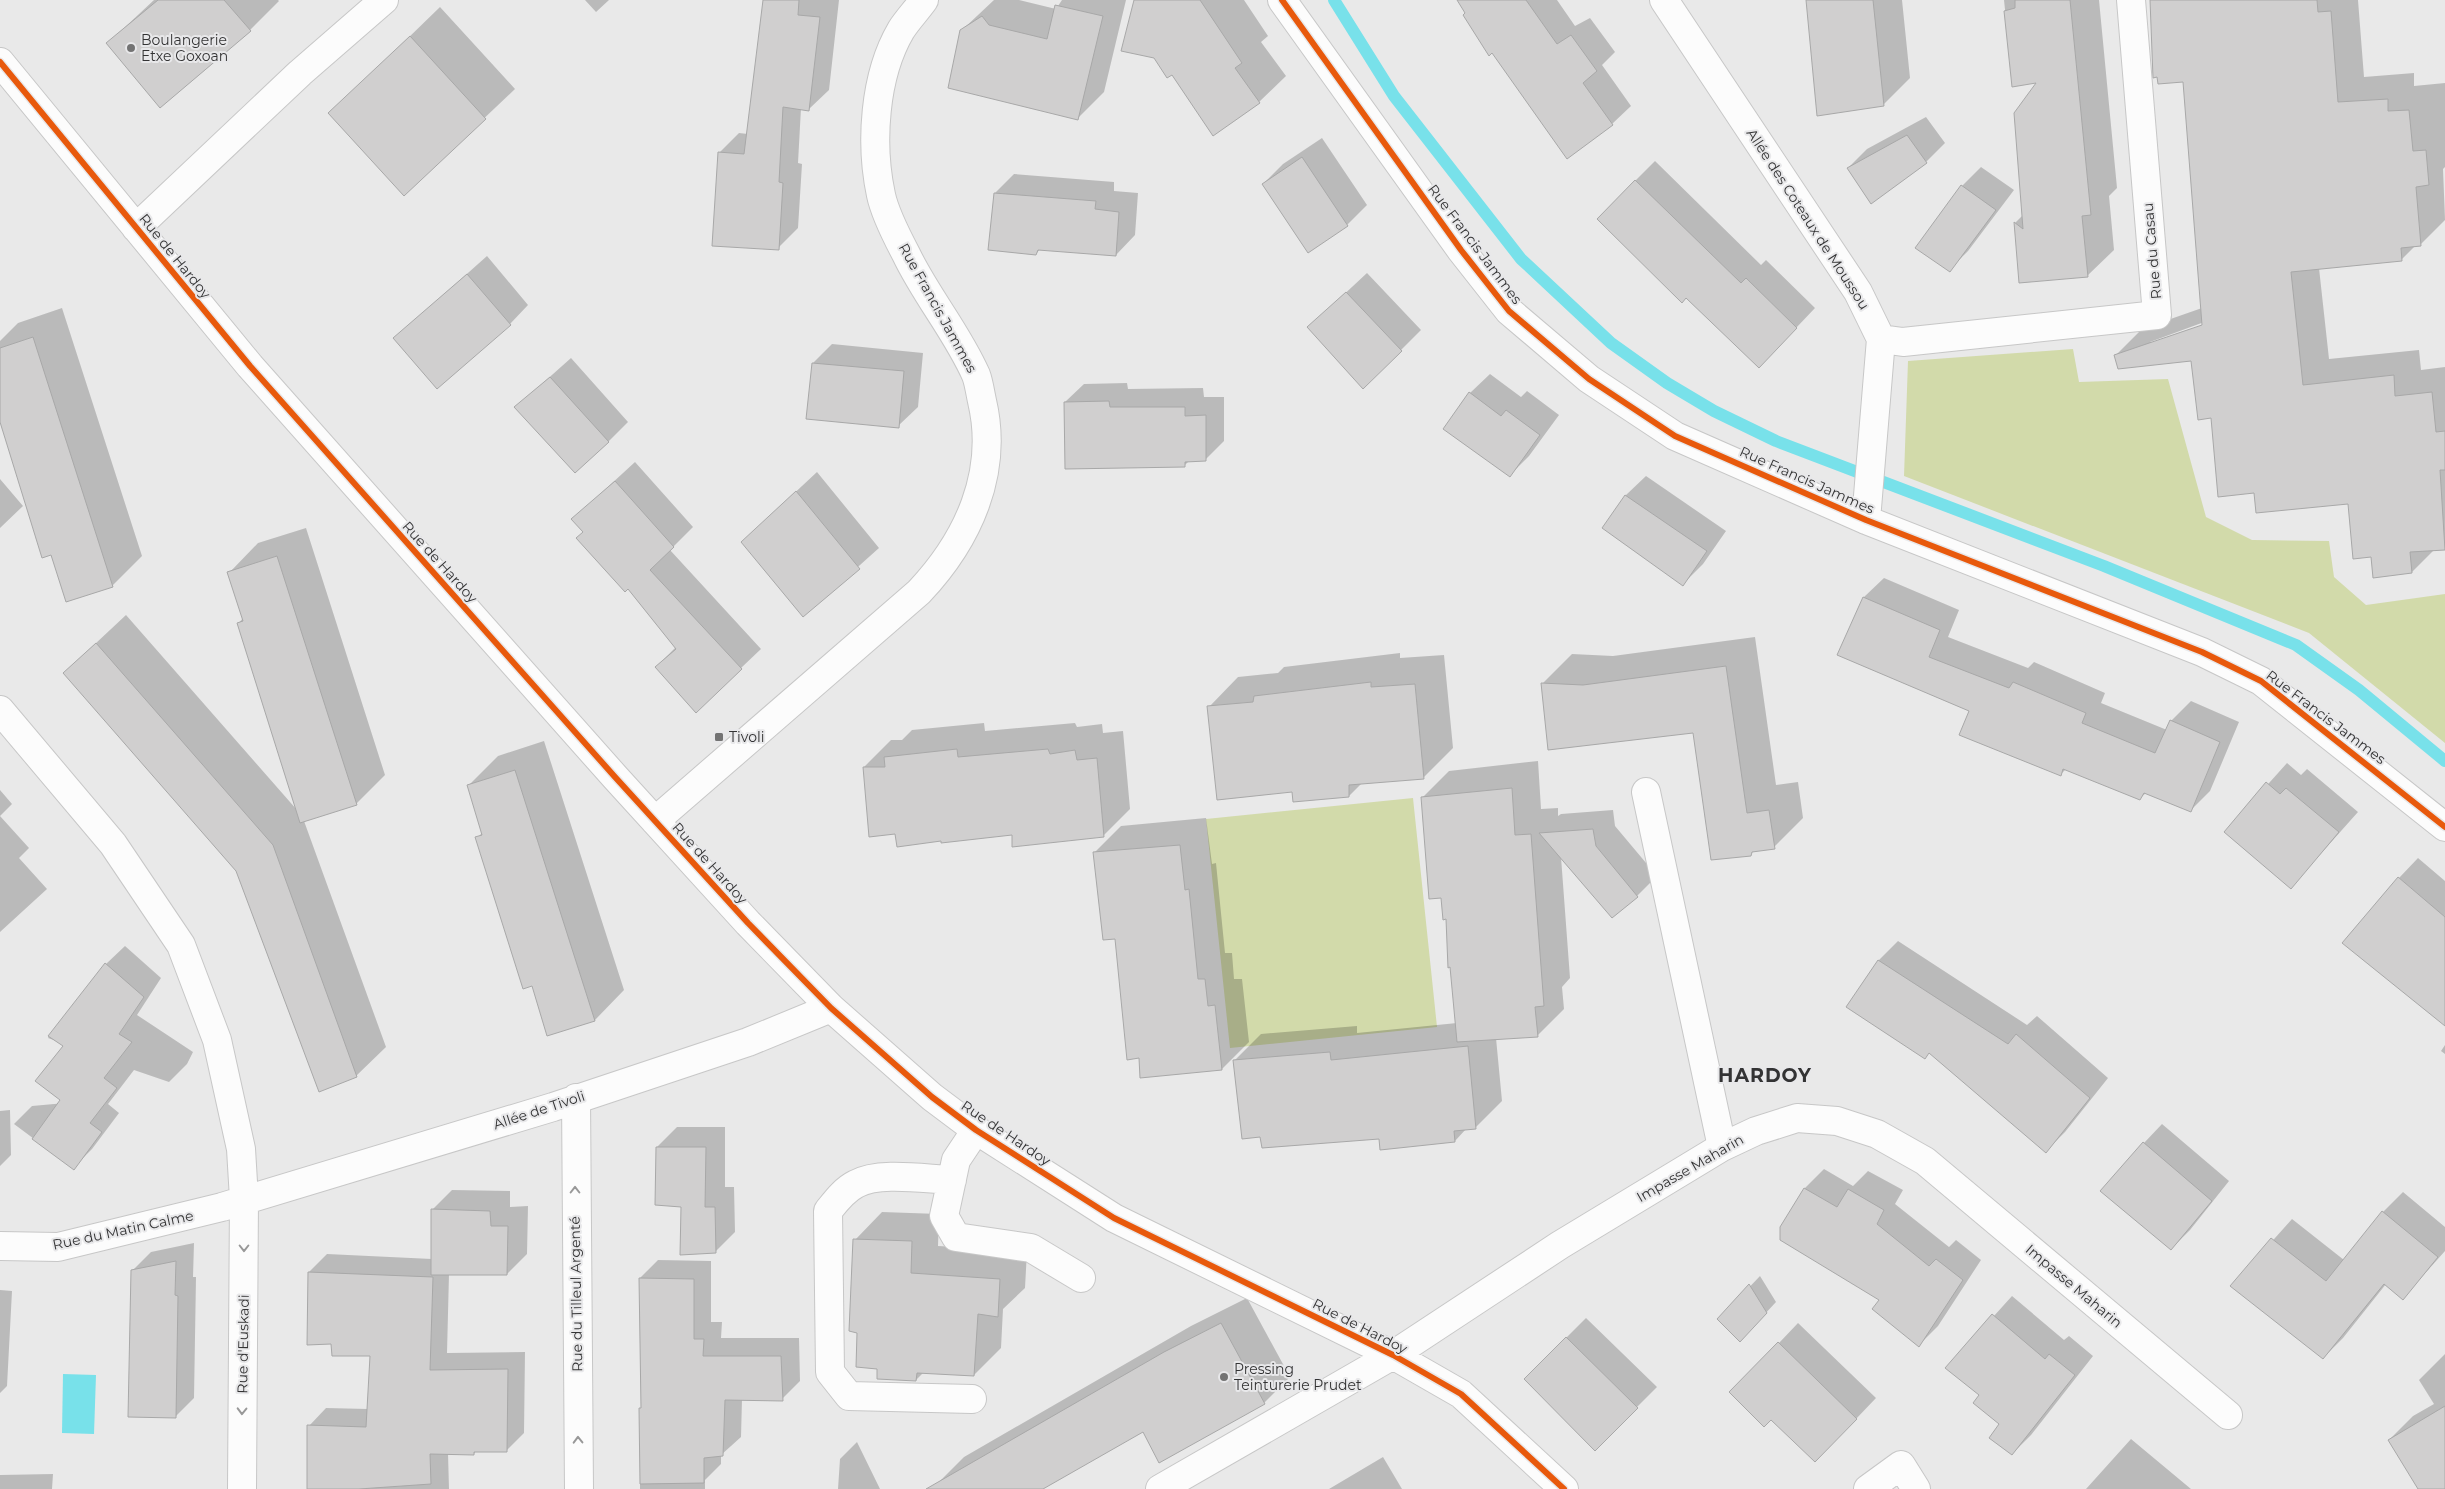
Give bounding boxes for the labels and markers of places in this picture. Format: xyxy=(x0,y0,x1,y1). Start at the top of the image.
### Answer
place label: Boulangerie Etxe Goxoan xyxy=(141,31,228,65)
marker: Boulangerie Etxe Goxoan xyxy=(125,42,137,54)
place label: Tivoli xyxy=(729,728,765,746)
marker: Tivoli xyxy=(713,731,725,743)
place label: Pressing Teinturerie Prudet xyxy=(1234,1360,1362,1394)
marker: Pressing Teinturerie Prudet xyxy=(1218,1371,1230,1383)

